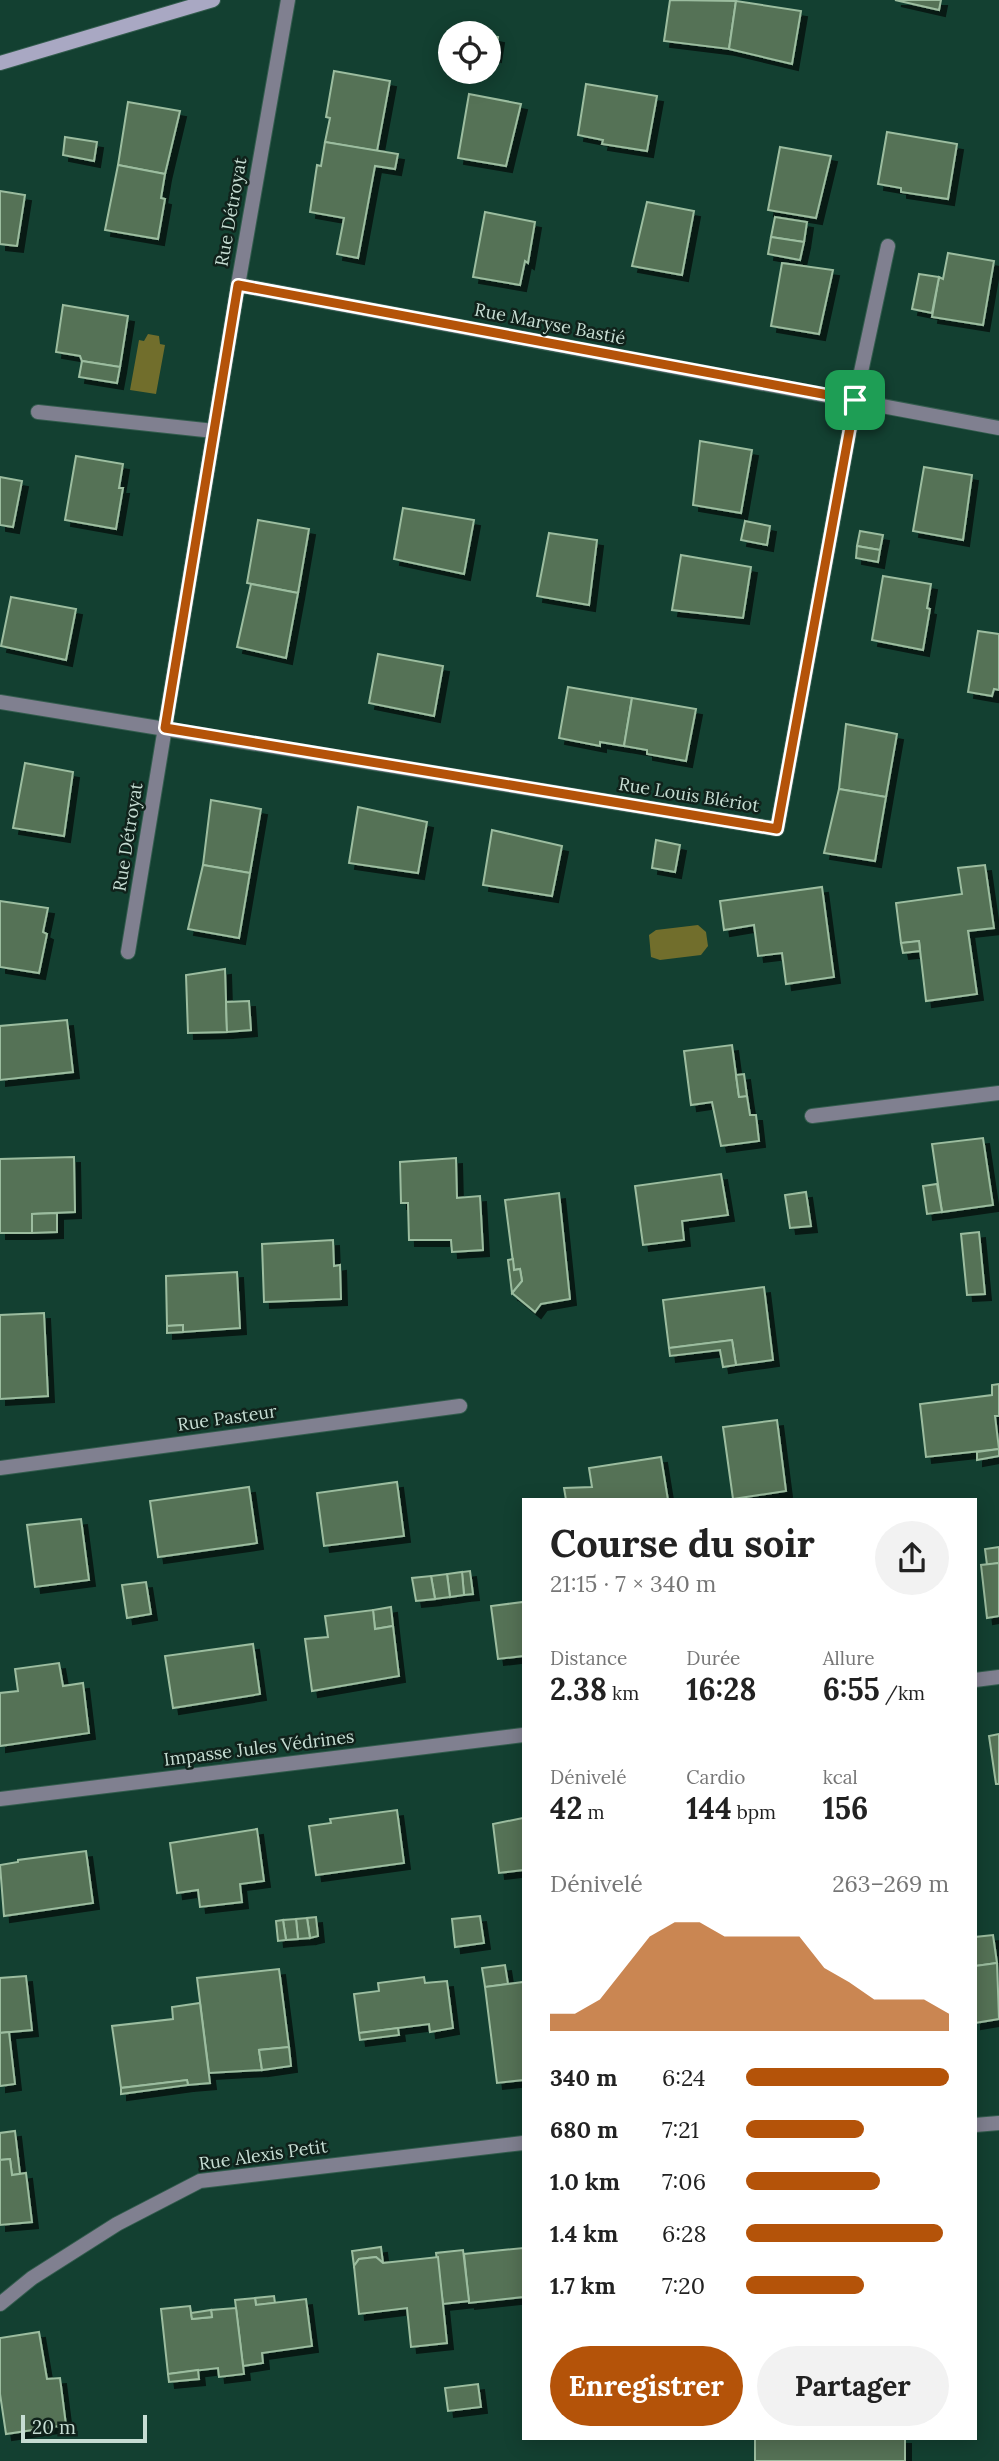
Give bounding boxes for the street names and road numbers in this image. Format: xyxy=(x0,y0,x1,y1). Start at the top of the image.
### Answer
street label: Rue Détroyat xyxy=(210,156,251,268)
street label: Rue Maryse Bastié xyxy=(473,298,628,349)
street label: Rue Louis Blériot xyxy=(617,772,761,817)
street label: Rue Détroyat xyxy=(108,781,147,893)
street label: Rue Pasteur xyxy=(176,1399,278,1436)
street label: Impasse Jules Védrines xyxy=(162,1724,355,1771)
street label: Rue Alexis Petit xyxy=(197,2134,329,2175)

